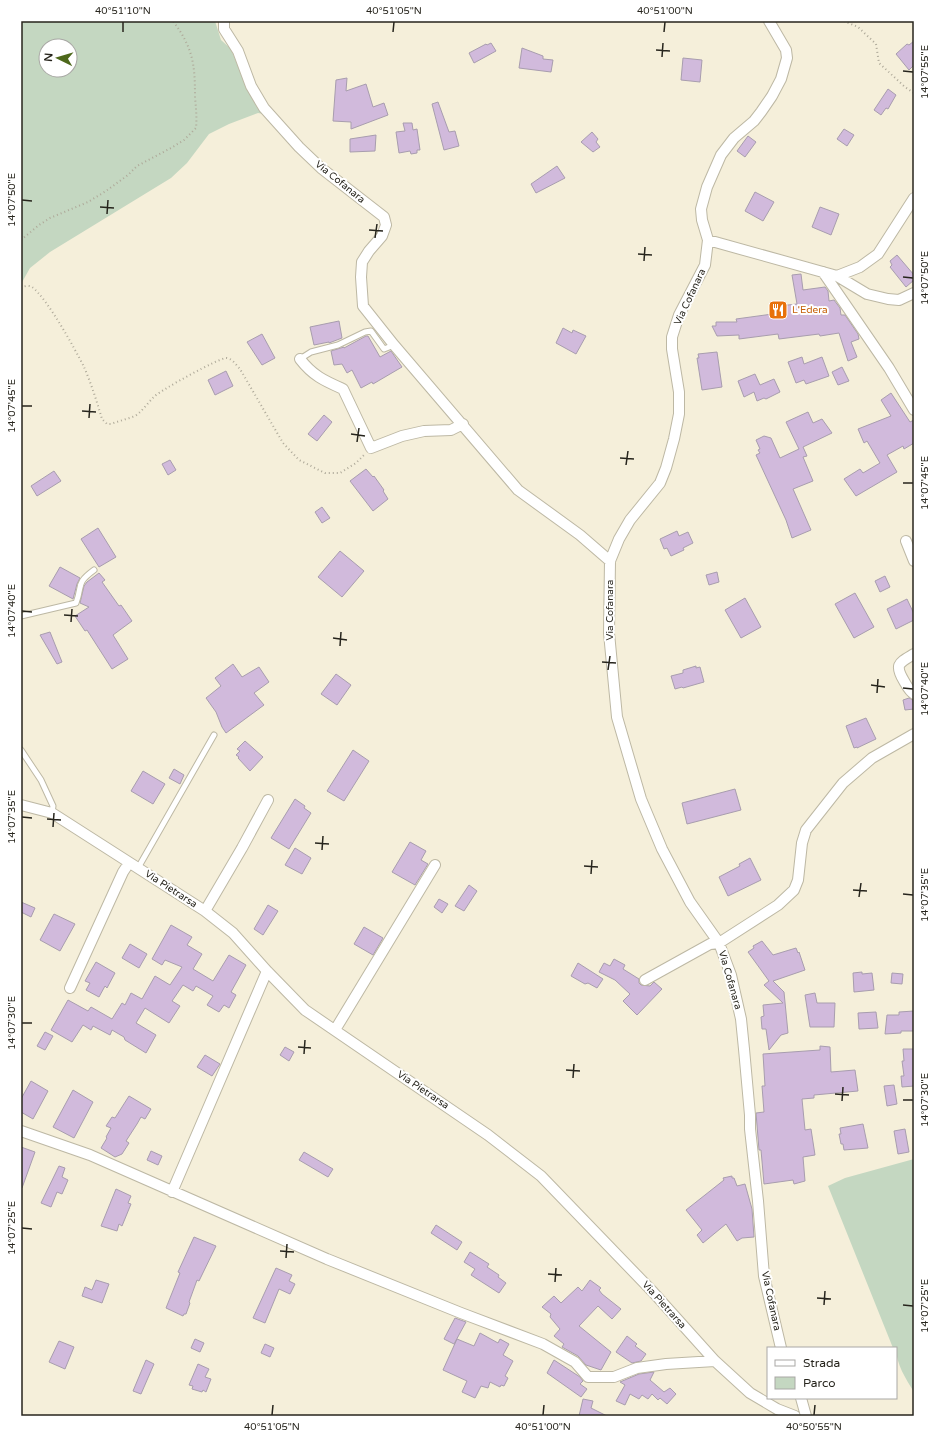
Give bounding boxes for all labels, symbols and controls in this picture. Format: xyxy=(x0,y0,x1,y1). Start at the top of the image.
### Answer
text: 40°51'10"N xyxy=(95,5,151,17)
text: 40°51'05"N xyxy=(366,5,422,17)
text: 40°51'00"N xyxy=(637,5,693,17)
north arrow xyxy=(38,38,78,78)
text: 14°07'55"E xyxy=(919,45,931,99)
text: N xyxy=(42,52,55,62)
street label: Via Cofanara xyxy=(313,158,367,206)
text: 14°07'50"E xyxy=(6,173,18,227)
text: 14°07'50"E xyxy=(919,251,931,305)
street label: Via Cofanara xyxy=(672,267,708,327)
restaurant icon: L'Edera xyxy=(767,299,789,321)
place label: L'Edera xyxy=(792,304,828,316)
text: 14°07'45"E xyxy=(6,379,18,433)
text: 14°07'45"E xyxy=(919,456,931,510)
street label: Via Cofanara xyxy=(604,580,616,640)
text: 14°07'40"E xyxy=(6,584,18,638)
text: 14°07'40"E xyxy=(919,662,931,716)
text: 14°07'35"E xyxy=(6,790,18,844)
street label: Via Pietrarsa xyxy=(143,868,199,910)
text: 14°07'35"E xyxy=(919,868,931,922)
street label: Via Cofanara xyxy=(716,949,744,1011)
text: 14°07'30"E xyxy=(6,996,18,1050)
street label: Via Pietrarsa xyxy=(395,1068,451,1112)
text: 14°07'30"E xyxy=(919,1073,931,1127)
text: 14°07'25"E xyxy=(6,1201,18,1255)
street label: Via Cofanara xyxy=(759,1270,783,1332)
street label: Via Pietrarsa xyxy=(640,1279,688,1331)
text: 14°07'25"E xyxy=(919,1279,931,1333)
legend xyxy=(767,1347,897,1399)
text: Strada xyxy=(803,1356,840,1370)
text: Parco xyxy=(803,1376,836,1390)
text: 40°51'05"N xyxy=(244,1421,300,1433)
text: 40°51'00"N xyxy=(515,1421,571,1433)
text: 40°50'55"N xyxy=(786,1421,842,1433)

